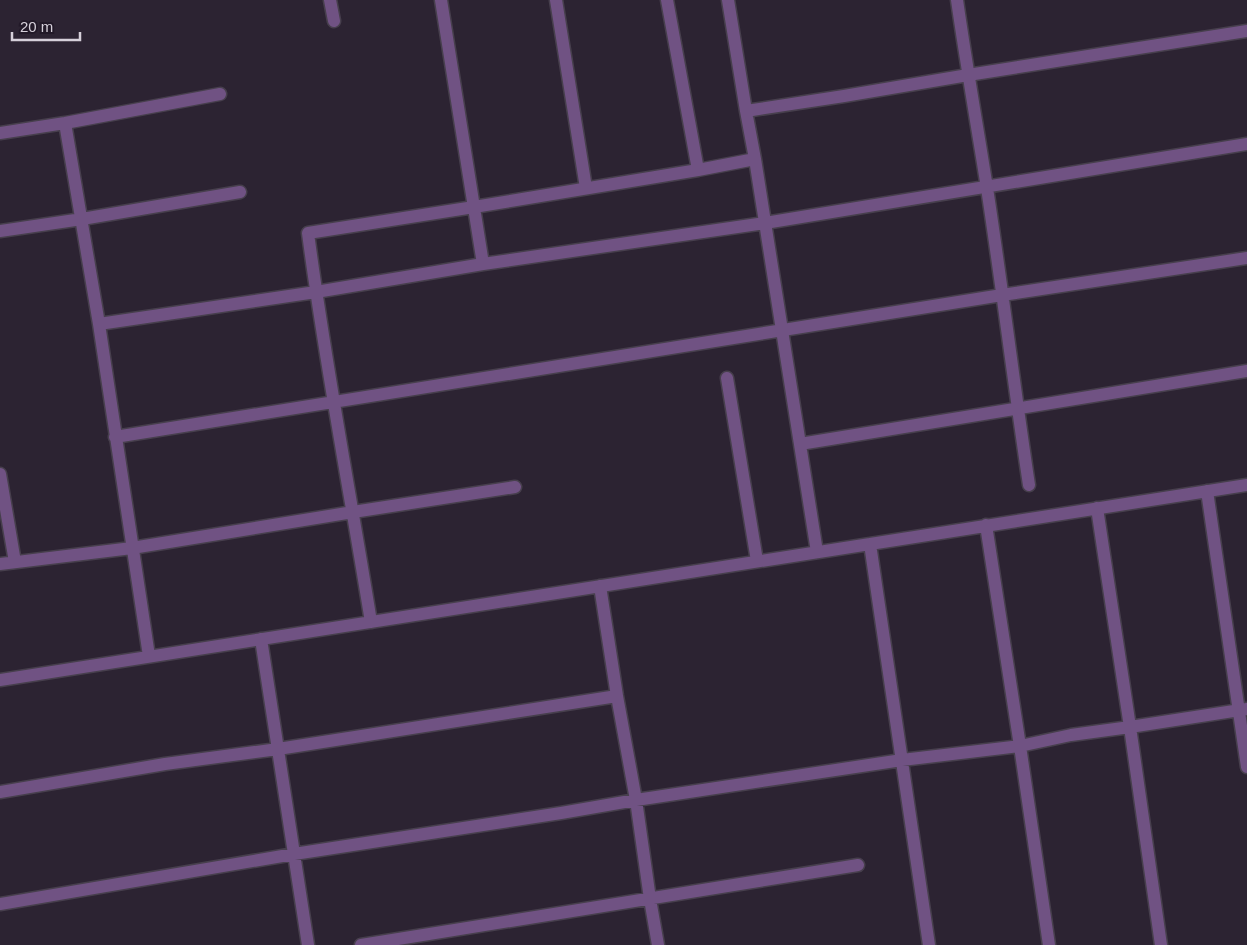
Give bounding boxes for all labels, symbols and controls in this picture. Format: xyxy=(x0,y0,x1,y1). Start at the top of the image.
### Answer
scale bar xyxy=(12,10,80,42)
text: 20 m xyxy=(20,18,53,35)

